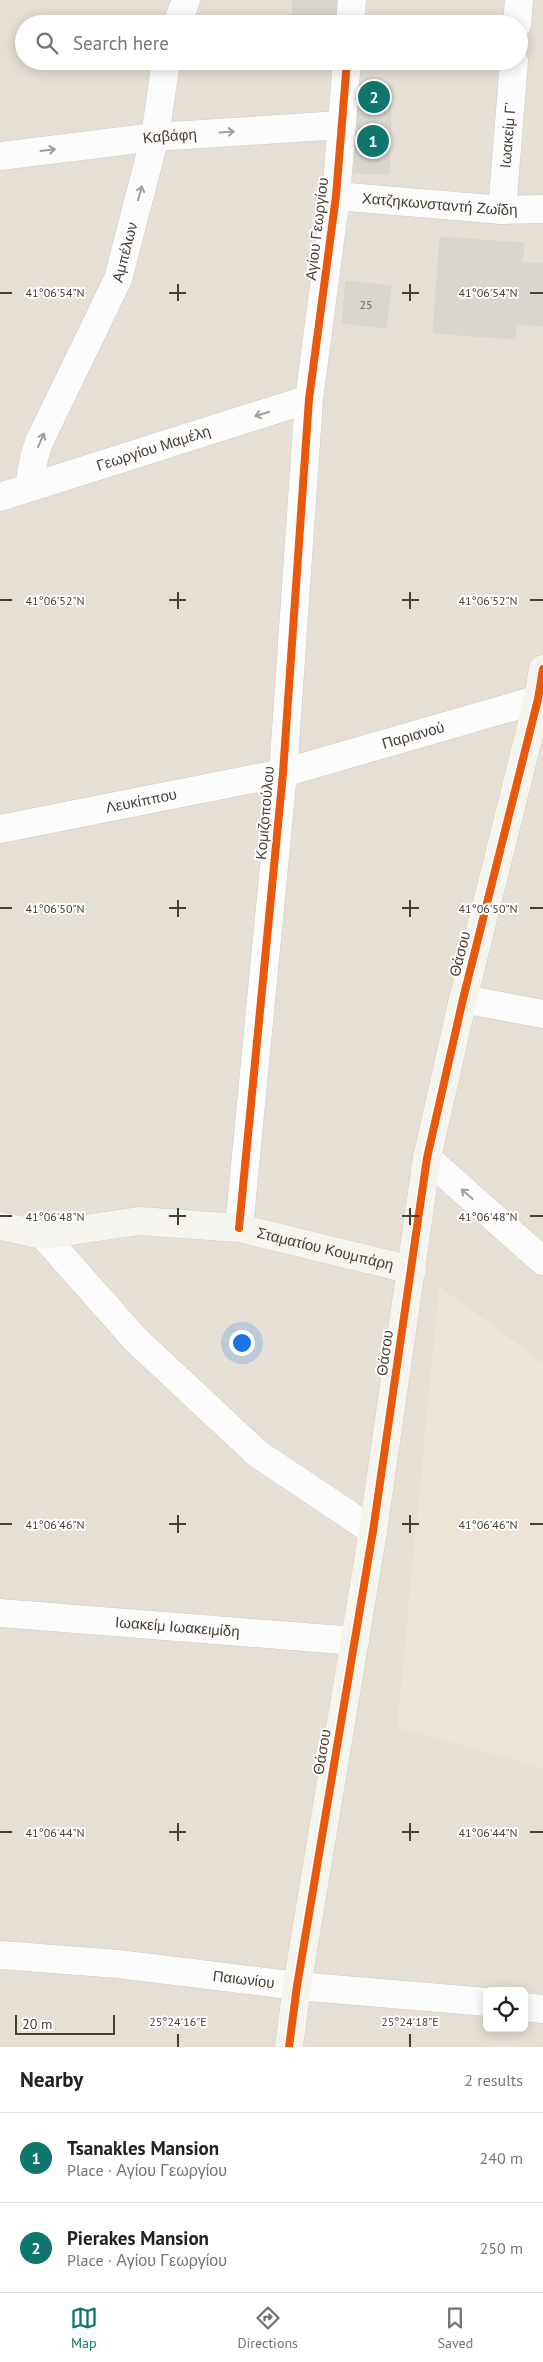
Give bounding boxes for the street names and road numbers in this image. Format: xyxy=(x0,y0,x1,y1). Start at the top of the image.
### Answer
street label: Ιωακείμ Γ' xyxy=(495,102,520,169)
street label: Καβάφη xyxy=(142,124,197,147)
street label: Αγίου Γεωργίου xyxy=(301,176,332,282)
street label: Χατζηκωνσταντή Ζωΐδη xyxy=(361,188,518,219)
street label: Αμπέλων xyxy=(108,220,141,284)
street label: Γεωργίου Μαμέλη xyxy=(94,421,213,475)
street label: Παριανού xyxy=(380,717,447,753)
street label: Κομιζοπούλου xyxy=(251,765,278,861)
street label: Λευκίππου xyxy=(104,784,178,817)
street label: Θάσου xyxy=(445,929,474,979)
street label: Σταματίου Κουμπάρη xyxy=(255,1223,396,1274)
street label: Θάσου xyxy=(372,1329,397,1377)
street label: Ιωακείμ Ιωακειμίδη xyxy=(115,1612,240,1641)
street label: Θάσου xyxy=(308,1728,335,1776)
street label: Παιωνίου xyxy=(212,1966,276,1992)

